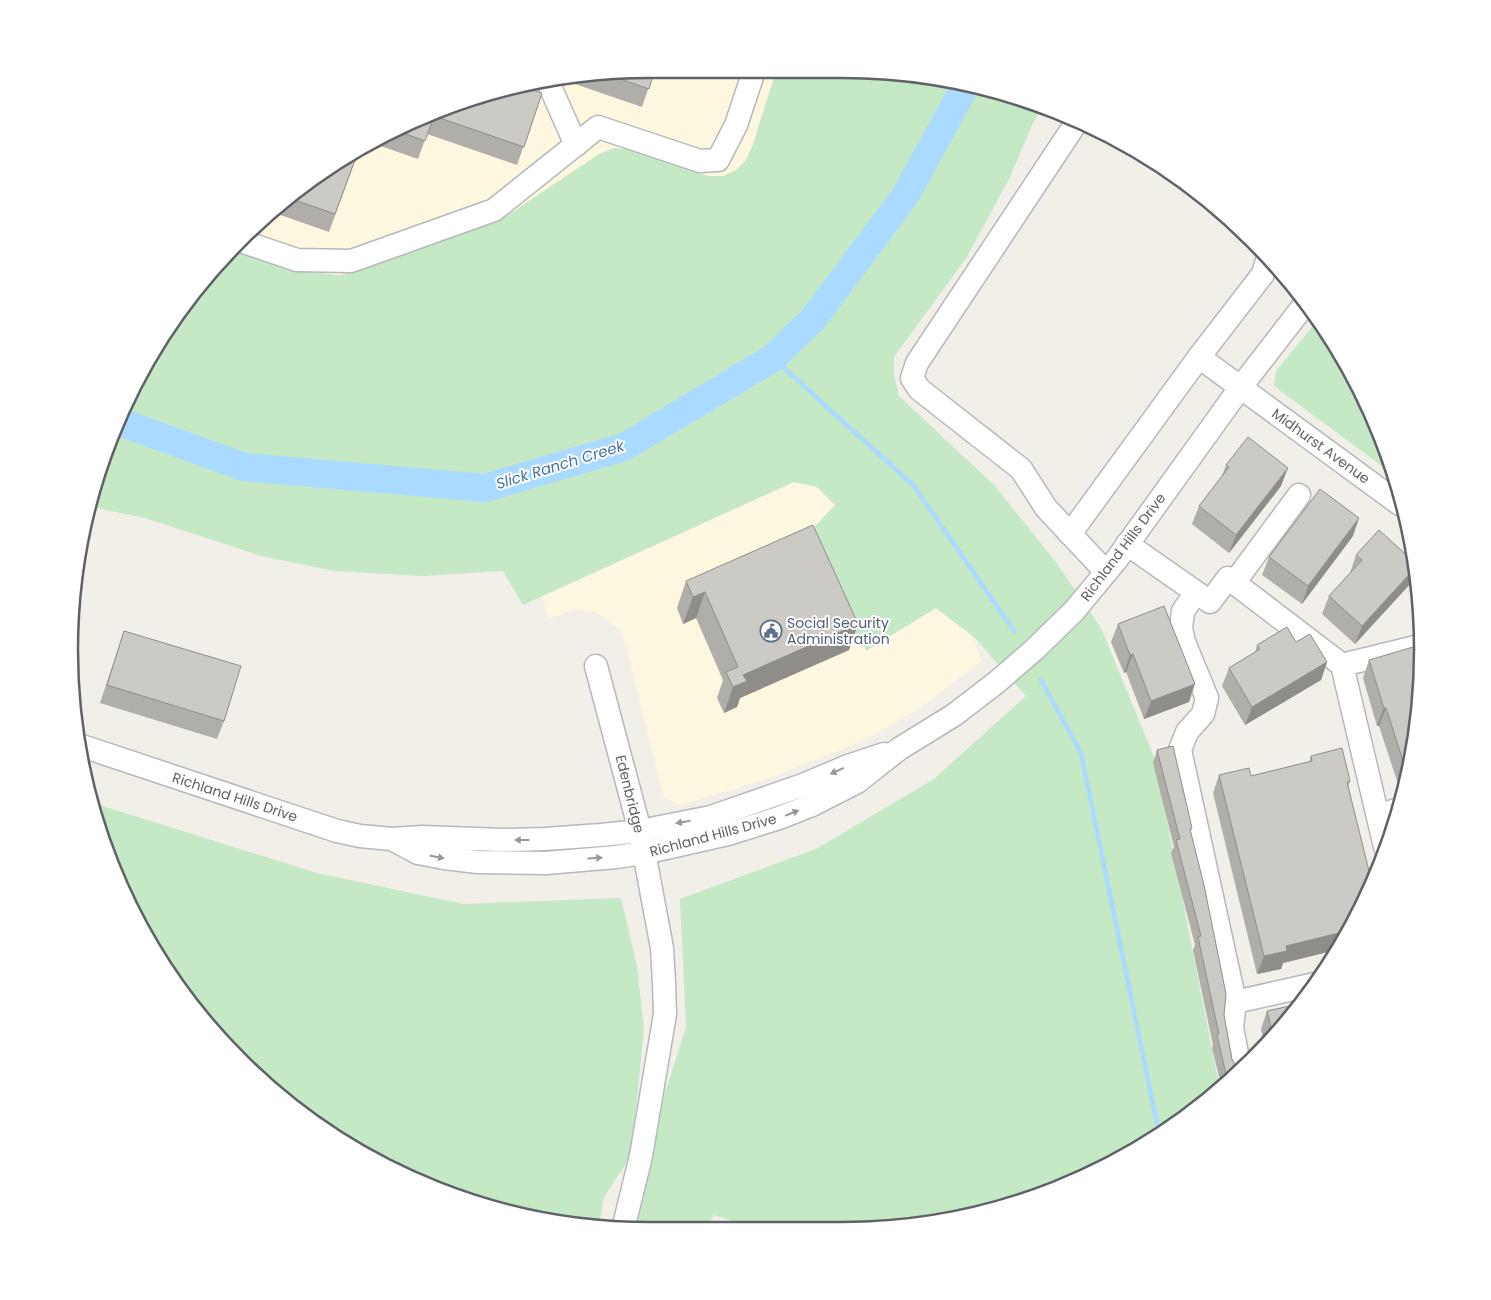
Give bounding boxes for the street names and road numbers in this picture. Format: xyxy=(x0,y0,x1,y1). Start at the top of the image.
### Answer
street label: Midhurst Avenue xyxy=(1268,404,1374,489)
street label: Richland Hills Drive xyxy=(1076,489,1170,605)
street label: Edenbridge xyxy=(611,753,649,836)
street label: Richland Hills Drive xyxy=(170,767,301,827)
street label: Richland Hills Drive xyxy=(647,808,779,862)

